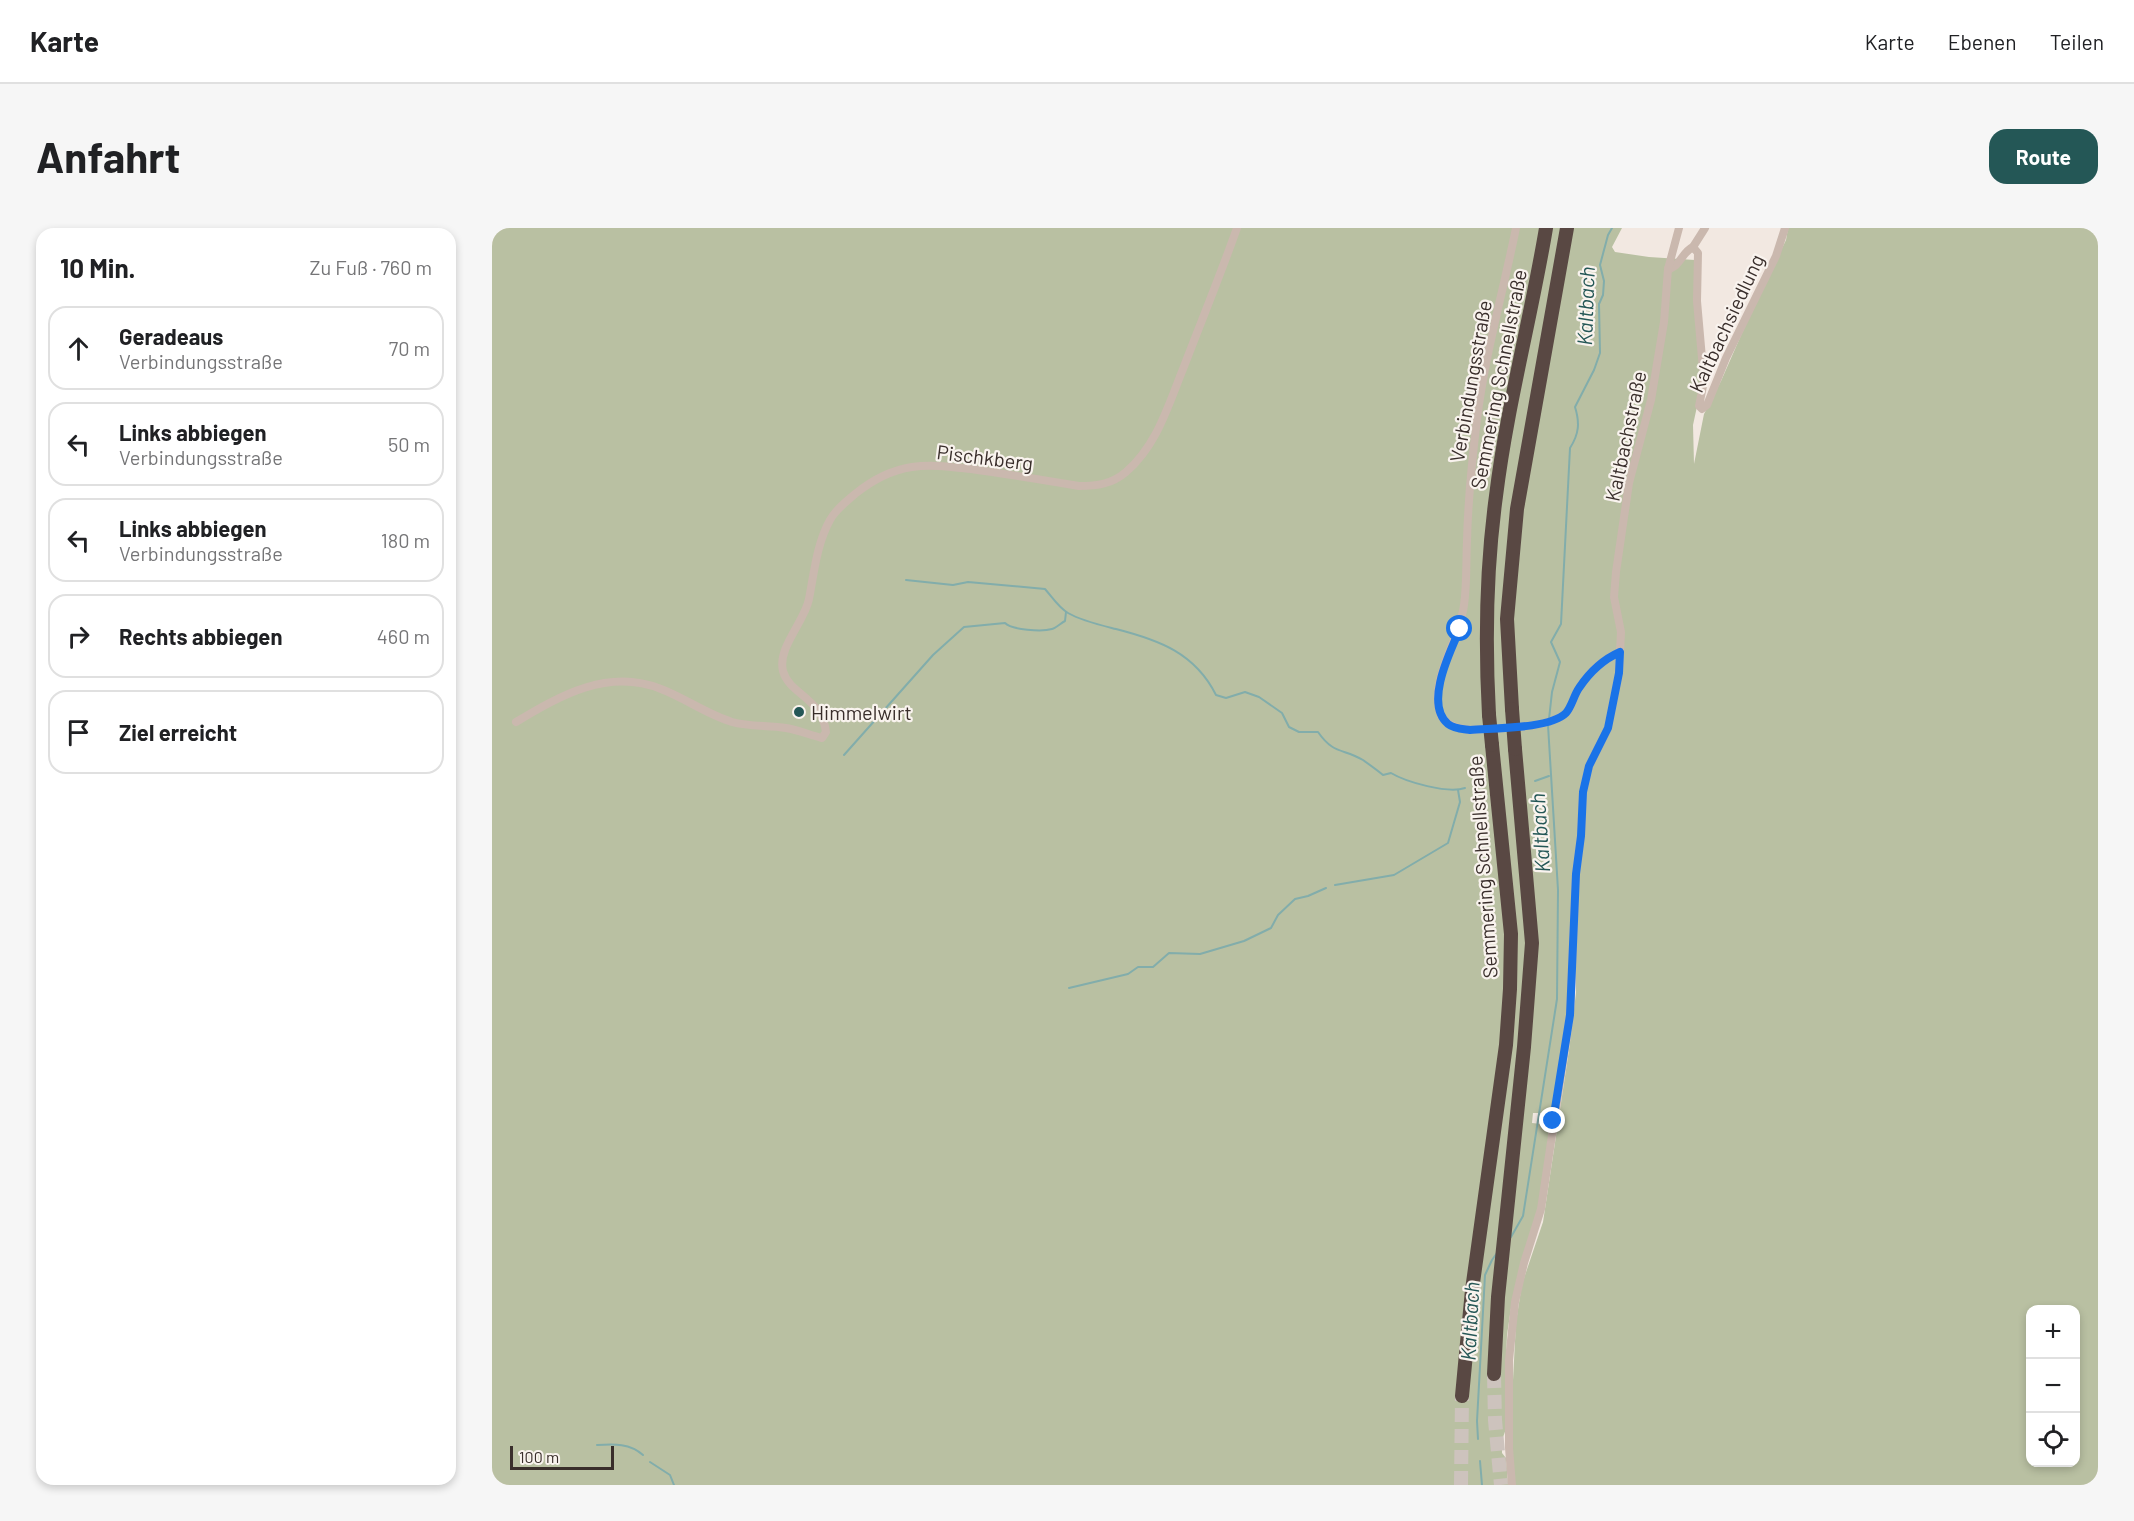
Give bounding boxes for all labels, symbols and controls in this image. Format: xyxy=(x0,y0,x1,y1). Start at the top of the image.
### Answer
text: Karte xyxy=(30,24,99,58)
text: Karte xyxy=(1865,29,1915,54)
text: Ebenen xyxy=(1948,29,2017,54)
text: Teilen xyxy=(2050,29,2104,54)
button: Route xyxy=(1989,129,2098,184)
text: Anfahrt xyxy=(36,131,181,181)
street label: Kaltbachsiedlung xyxy=(1683,250,1769,396)
text: 10 Min. xyxy=(60,252,135,283)
text: Zu Fuß · 760 m xyxy=(310,255,432,279)
water label: Kaltbach xyxy=(1571,266,1599,346)
street label: Semmering Schnellstraße xyxy=(1465,267,1531,491)
street label: Verbindungsstraße xyxy=(1444,298,1496,464)
text: Geradeaus xyxy=(119,323,223,349)
icon: ahead xyxy=(62,332,95,365)
text: 70 m xyxy=(389,336,430,360)
text: Verbindungsstraße xyxy=(119,349,283,373)
street label: Kaltbachstraße xyxy=(1599,369,1651,503)
text: Links abbiegen xyxy=(119,419,267,445)
icon: left xyxy=(62,428,95,461)
text: 50 m xyxy=(388,432,430,456)
street label: Pischkberg xyxy=(935,439,1035,475)
text: Verbindungsstraße xyxy=(119,445,283,469)
text: Links abbiegen xyxy=(119,515,267,541)
icon: left xyxy=(62,524,95,557)
text: 180 m xyxy=(381,528,430,552)
text: Verbindungsstraße xyxy=(119,541,283,565)
route start xyxy=(1446,615,1472,641)
icon: right xyxy=(62,620,95,653)
text: Rechts abbiegen xyxy=(119,623,282,649)
text: 460 m xyxy=(377,624,430,648)
place label: Himmelwirt xyxy=(811,700,912,724)
marker: Himmelwirt xyxy=(792,705,806,719)
icon: arrive xyxy=(62,716,95,749)
text: Ziel erreicht xyxy=(119,719,237,745)
street label: Semmering Schnellstraße xyxy=(1462,755,1502,979)
water label: Kaltbach xyxy=(1524,793,1554,873)
route end xyxy=(1539,1107,1565,1133)
water label: Kaltbach xyxy=(1454,1281,1484,1361)
map controls xyxy=(2026,1305,2080,1467)
button: + xyxy=(2026,1305,2080,1359)
button: − xyxy=(2026,1359,2080,1413)
button: locate xyxy=(2026,1413,2080,1467)
scale bar xyxy=(510,1443,614,1470)
text: 100 m xyxy=(519,1447,559,1466)

